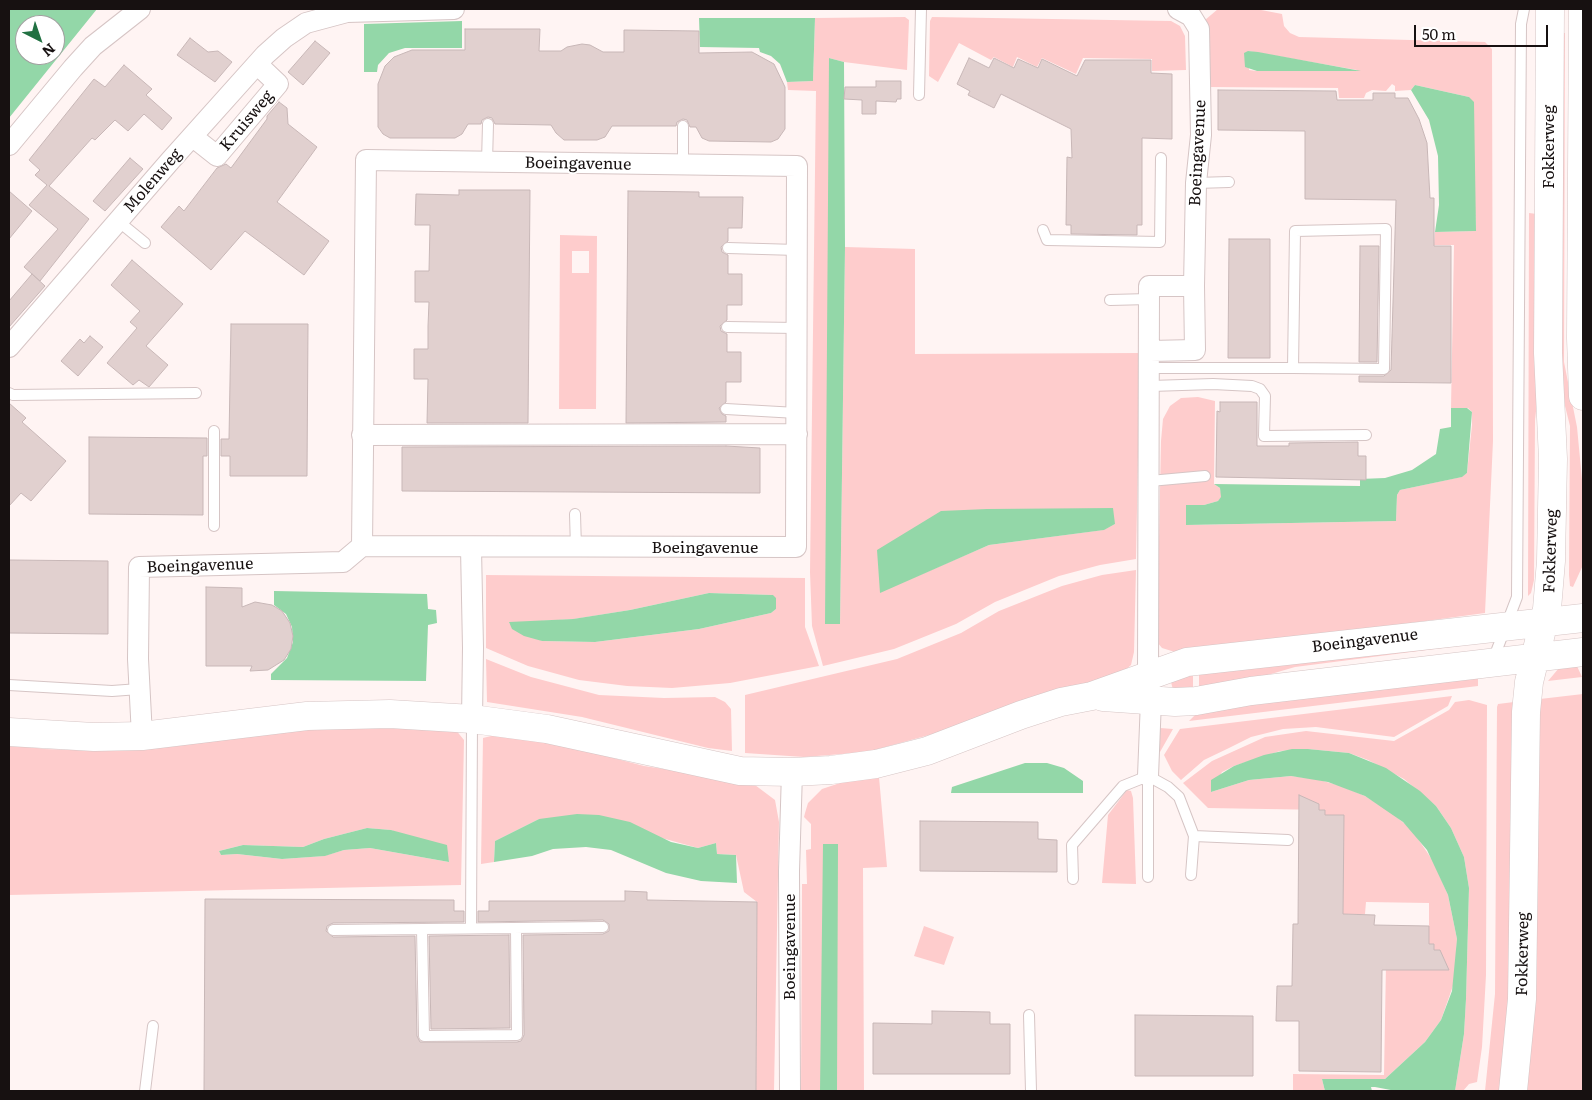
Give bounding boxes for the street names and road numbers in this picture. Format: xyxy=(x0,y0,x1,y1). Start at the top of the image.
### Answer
street label: Kruisweg xyxy=(216,87,278,155)
street label: Boeingavenue xyxy=(1186,99,1210,207)
street label: Fokkerweg xyxy=(1539,105,1559,189)
street label: Molenweg xyxy=(120,145,186,217)
street label: Boeingavenue xyxy=(524,153,632,175)
street label: Fokkerweg xyxy=(1540,509,1562,593)
street label: Boeingavenue xyxy=(652,538,758,558)
street label: Boeingavenue xyxy=(146,555,254,577)
street label: Boeingavenue xyxy=(1311,625,1419,657)
street label: Boeingavenue xyxy=(780,894,800,1000)
street label: Fokkerweg xyxy=(1513,912,1533,996)

